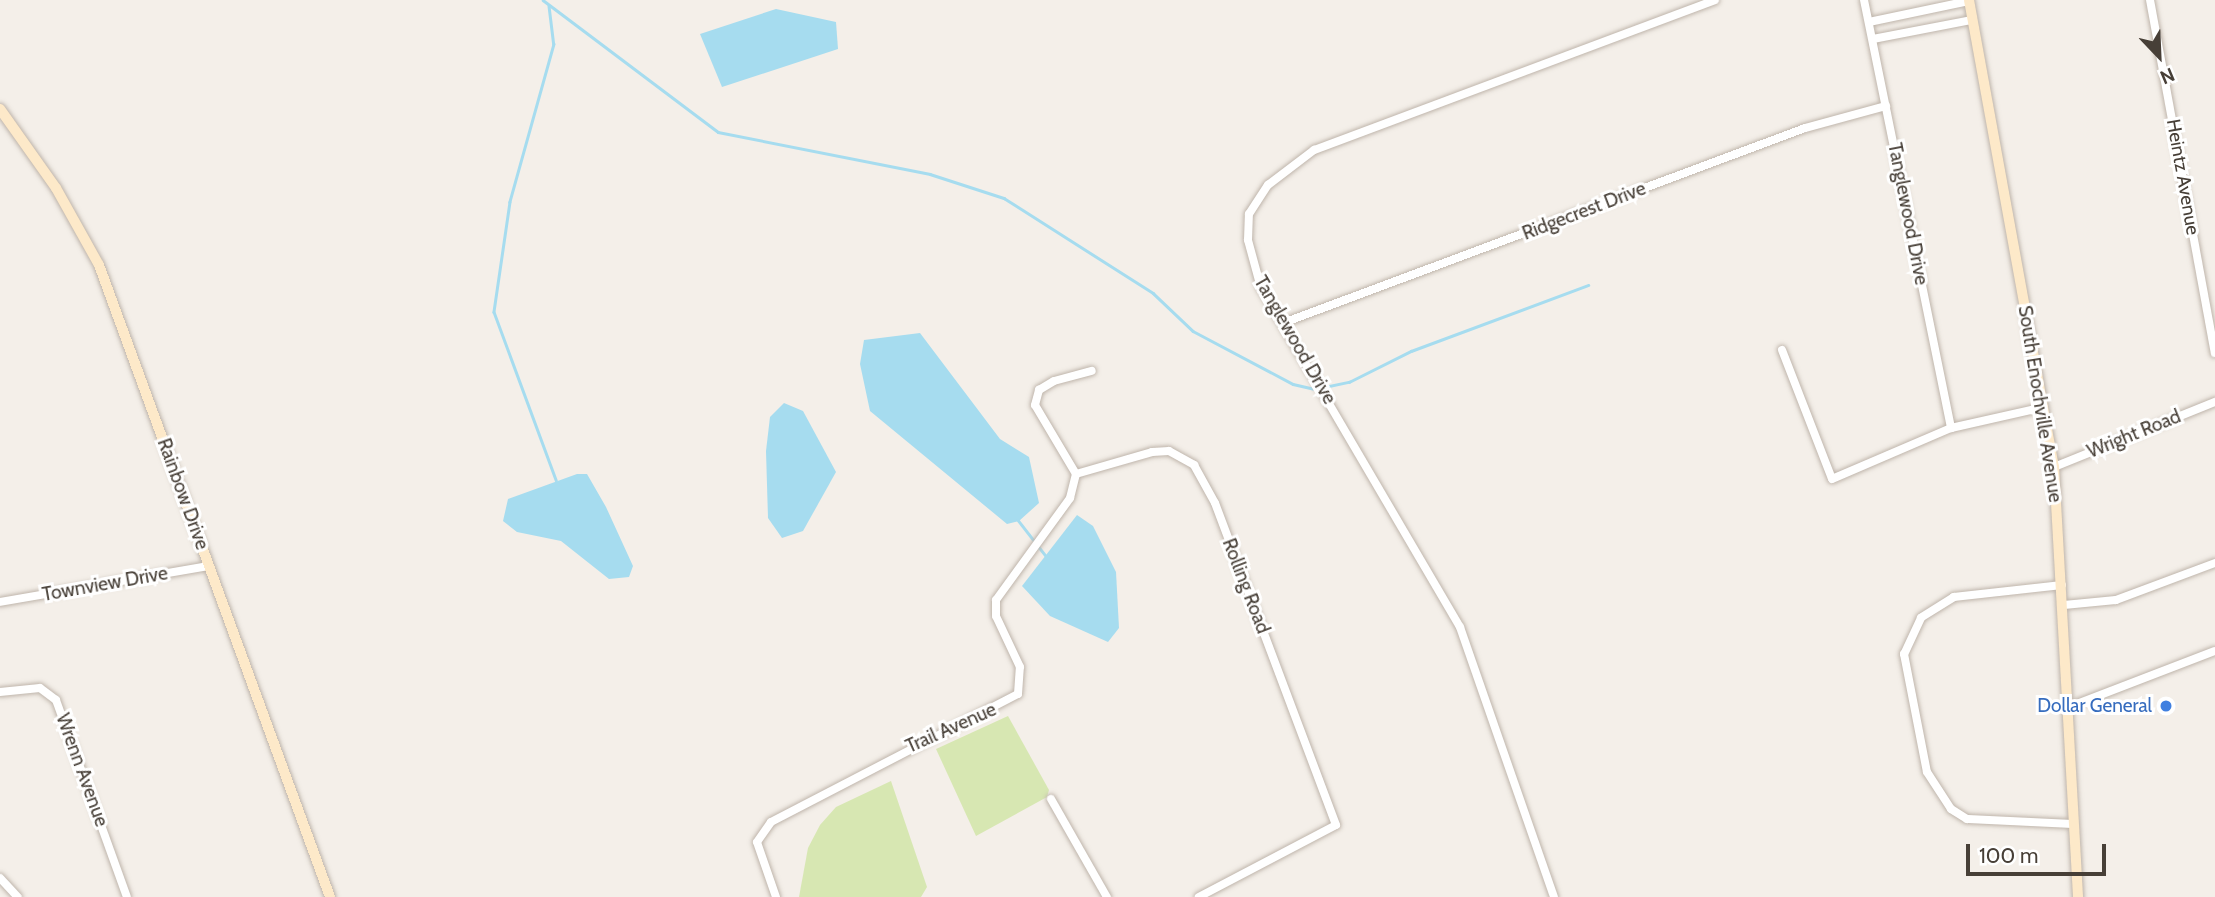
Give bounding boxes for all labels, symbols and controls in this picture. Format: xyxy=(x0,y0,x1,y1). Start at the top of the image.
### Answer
north arrow xyxy=(2124,21,2194,91)
text: N xyxy=(2157,63,2178,89)
street label: Heintz Avenue xyxy=(2162,117,2204,237)
street label: Tanglewood Drive xyxy=(1883,141,1933,287)
street label: Ridgecrest Drive xyxy=(1519,177,1649,245)
street label: Tanglewood Drive xyxy=(1249,272,1341,408)
street label: South Enochville Avenue xyxy=(2013,304,2067,504)
street label: Wright Road xyxy=(2084,405,2184,463)
street label: Rainbow Drive xyxy=(152,435,214,553)
street label: Rolling Road xyxy=(1217,535,1275,637)
street label: Townview Drive xyxy=(41,562,169,606)
place label: Dollar General xyxy=(2037,695,2152,717)
street label: Trail Avenue xyxy=(902,698,1000,758)
marker: Dollar General xyxy=(2158,698,2174,714)
street label: Wrenn Avenue xyxy=(51,710,113,830)
scale bar xyxy=(1970,830,2110,874)
text: 100 m xyxy=(1979,843,2038,868)

